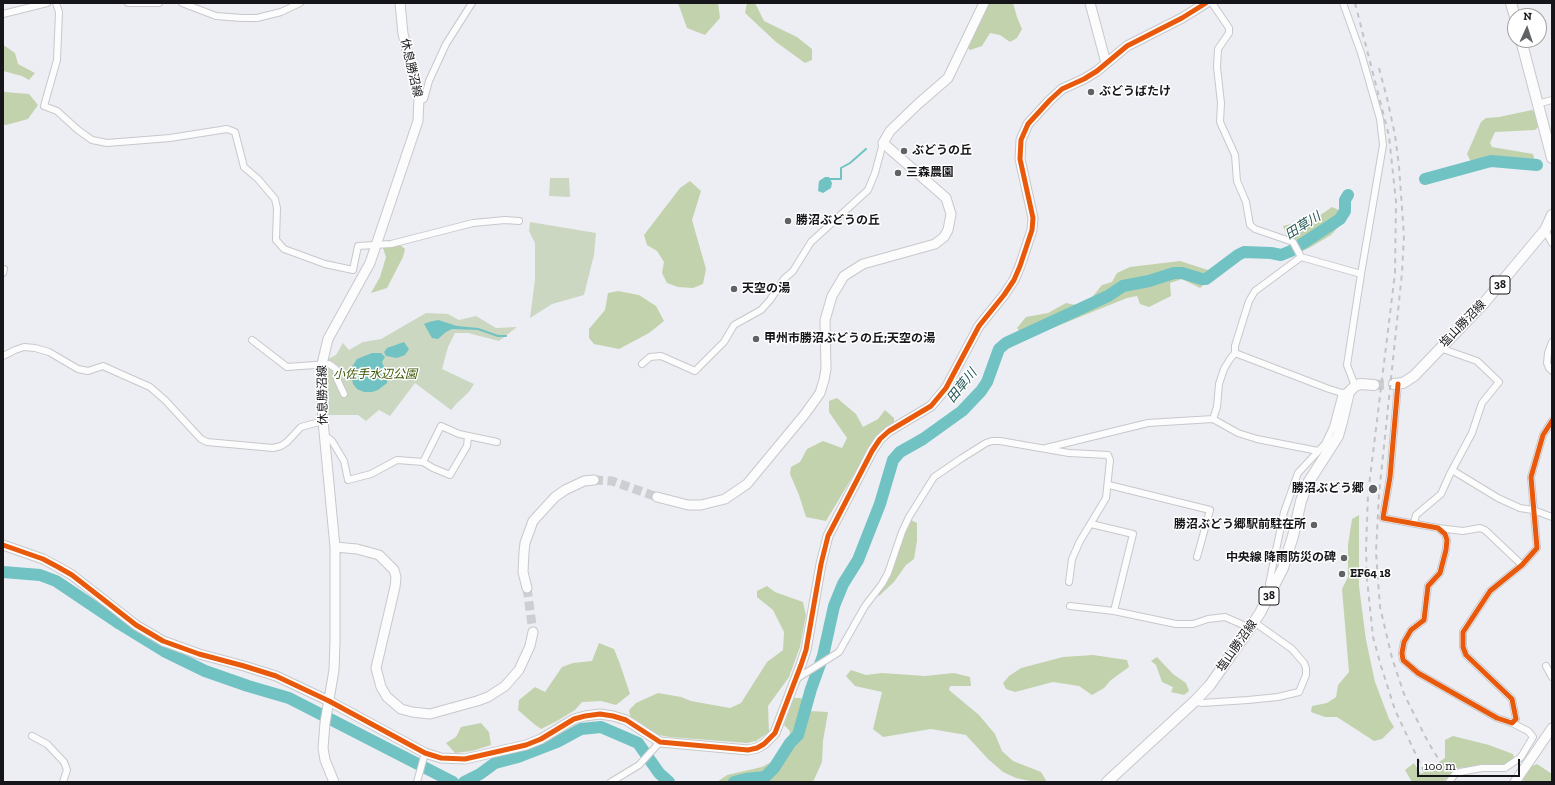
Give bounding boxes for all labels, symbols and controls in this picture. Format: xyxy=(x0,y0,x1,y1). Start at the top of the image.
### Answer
north arrow xyxy=(1507,8,1547,48)
text: N xyxy=(1523,10,1532,23)
street label: 休息勝沼線 xyxy=(397,37,425,99)
place label: ぶどうばたけ xyxy=(1099,85,1171,99)
marker: ぶどうばたけ xyxy=(1086,87,1096,97)
place label: ぶどうの丘 xyxy=(912,144,972,158)
marker: ぶどうの丘 xyxy=(899,146,909,156)
place label: 三森農園 xyxy=(906,166,954,180)
marker: 三森農園 xyxy=(893,168,903,178)
water label: 田草川 xyxy=(1282,209,1324,243)
place label: 勝沼ぶどうの丘 xyxy=(796,214,880,228)
marker: 勝沼ぶどうの丘 xyxy=(783,216,793,226)
road number: 38 xyxy=(1490,276,1510,294)
place label: 天空の湯 xyxy=(742,282,790,296)
marker: 天空の湯 xyxy=(729,284,739,294)
street label: 塩山勝沼線 xyxy=(1437,297,1489,351)
place label: 甲州市勝沼ぶどうの丘;天空の湯 xyxy=(764,332,935,346)
marker: 甲州市勝沼ぶどうの丘;天空の湯 xyxy=(751,334,761,344)
street label: 休息勝沼線 xyxy=(315,365,331,425)
water label: 田草川 xyxy=(944,366,980,406)
park label: 小佐手水辺公園 xyxy=(333,368,417,382)
place label: 勝沼ぶどう郷 xyxy=(1292,482,1364,496)
marker: 勝沼ぶどう郷 xyxy=(1367,483,1379,495)
place label: 勝沼ぶどう郷駅前駐在所 xyxy=(1174,518,1306,532)
marker: 勝沼ぶどう郷駅前駐在所 xyxy=(1309,520,1319,530)
place label: 中央線 降雨防災の碑 xyxy=(1226,551,1336,565)
marker: 中央線 降雨防災の碑 xyxy=(1339,553,1349,563)
place label: EF64 18 xyxy=(1350,567,1391,581)
marker: EF64 18 xyxy=(1337,569,1347,579)
road number: 38 xyxy=(1259,587,1279,605)
street label: 塩山勝沼線 xyxy=(1214,617,1260,675)
scale bar xyxy=(1419,751,1522,777)
text: 100 m xyxy=(1424,759,1456,773)

